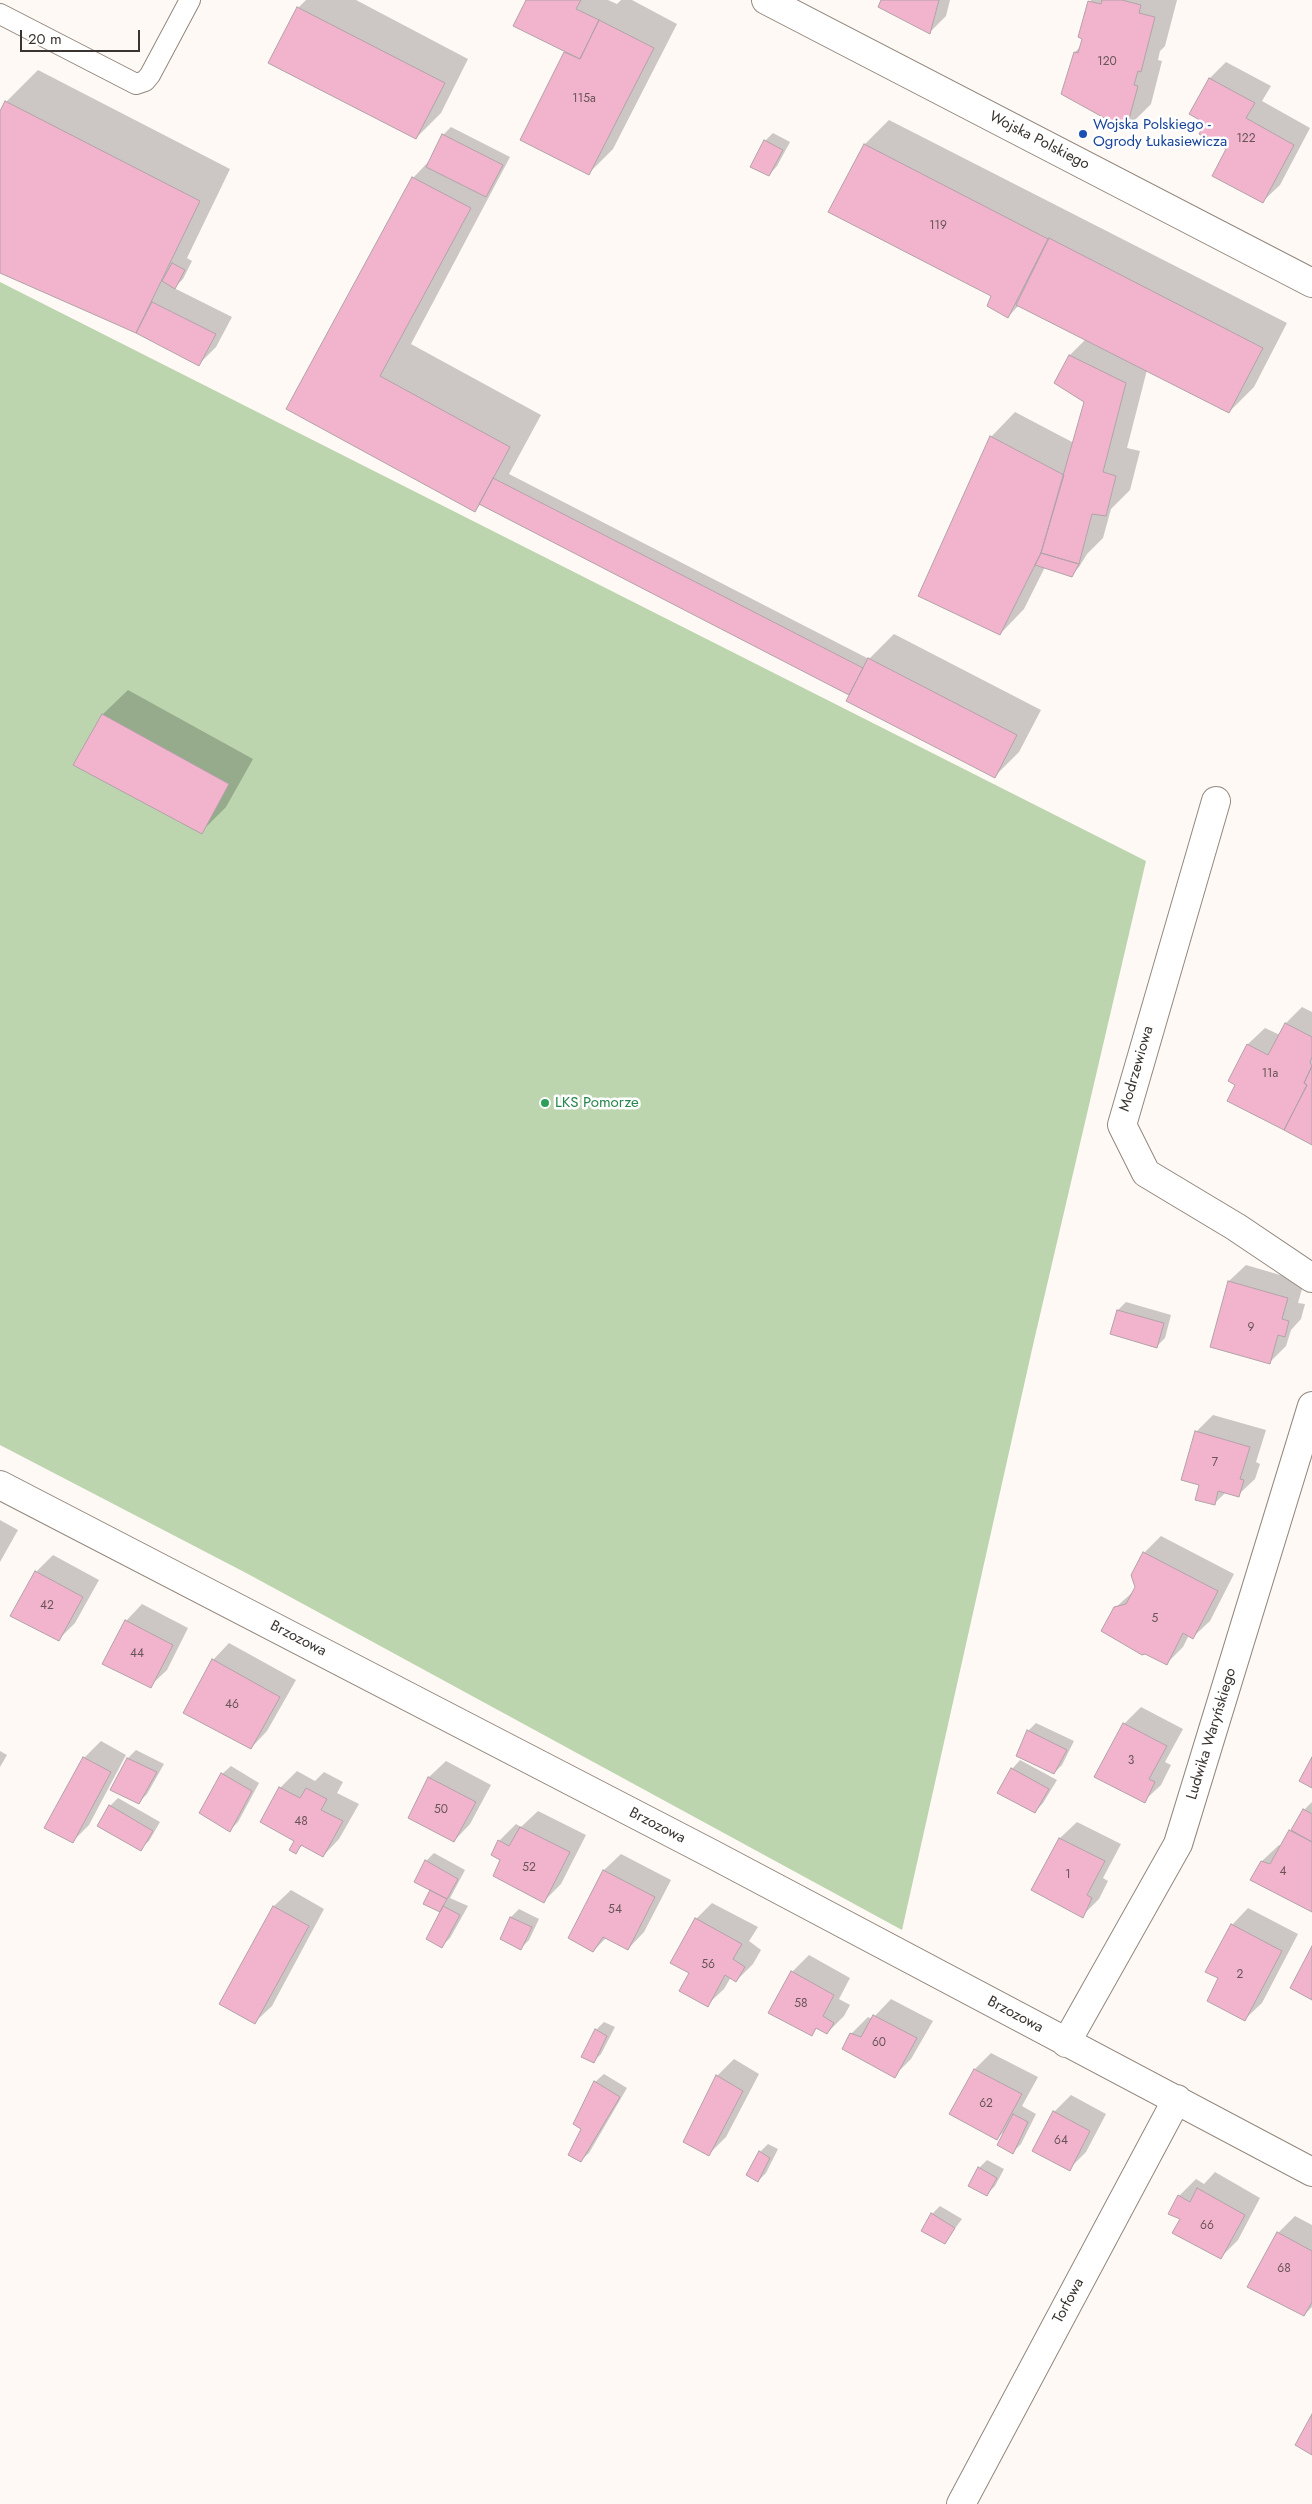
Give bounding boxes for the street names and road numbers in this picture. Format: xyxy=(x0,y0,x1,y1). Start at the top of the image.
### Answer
street label: Wojska Polskiego xyxy=(986,108,1092,174)
street label: Modrzewiowa xyxy=(1116,1024,1158,1114)
street label: Brzozowa xyxy=(267,1617,329,1661)
street label: Ludwika Waryńskiego xyxy=(1183,1666,1241,1802)
street label: Brzozowa xyxy=(626,1804,688,1848)
street label: Brzozowa xyxy=(984,1993,1046,2037)
street label: Torfowa xyxy=(1050,2275,1088,2327)

